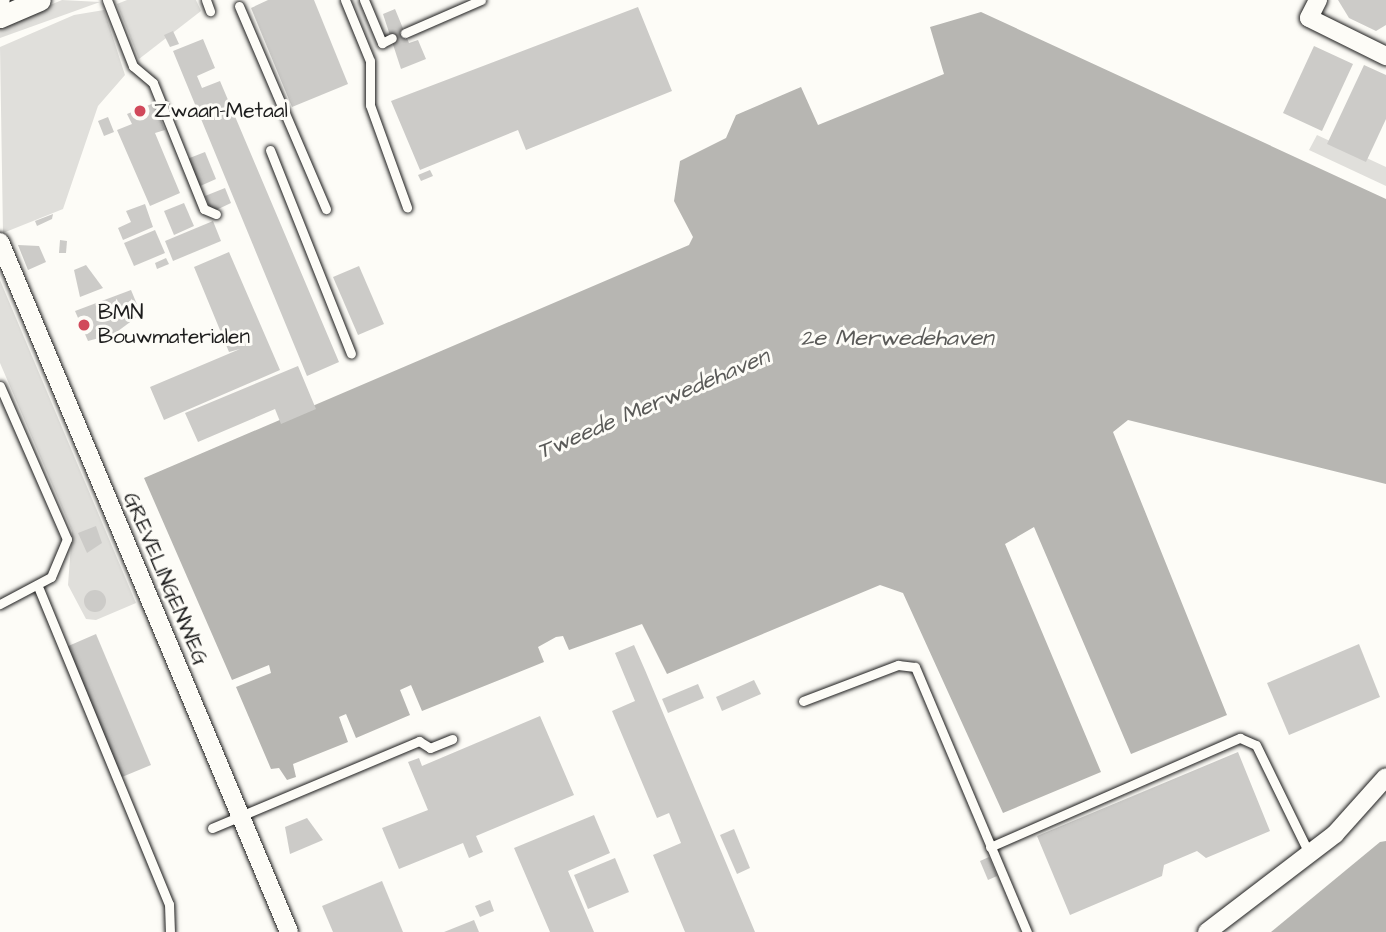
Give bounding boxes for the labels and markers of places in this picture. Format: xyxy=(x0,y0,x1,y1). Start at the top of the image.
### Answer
place label: Zwaan-Metaal xyxy=(154,98,288,124)
marker: Zwaan-Metaal xyxy=(132,103,148,119)
place label: BMN Bouwmaterialen xyxy=(98,300,250,350)
marker: BMN Bouwmaterialen xyxy=(76,317,92,333)

